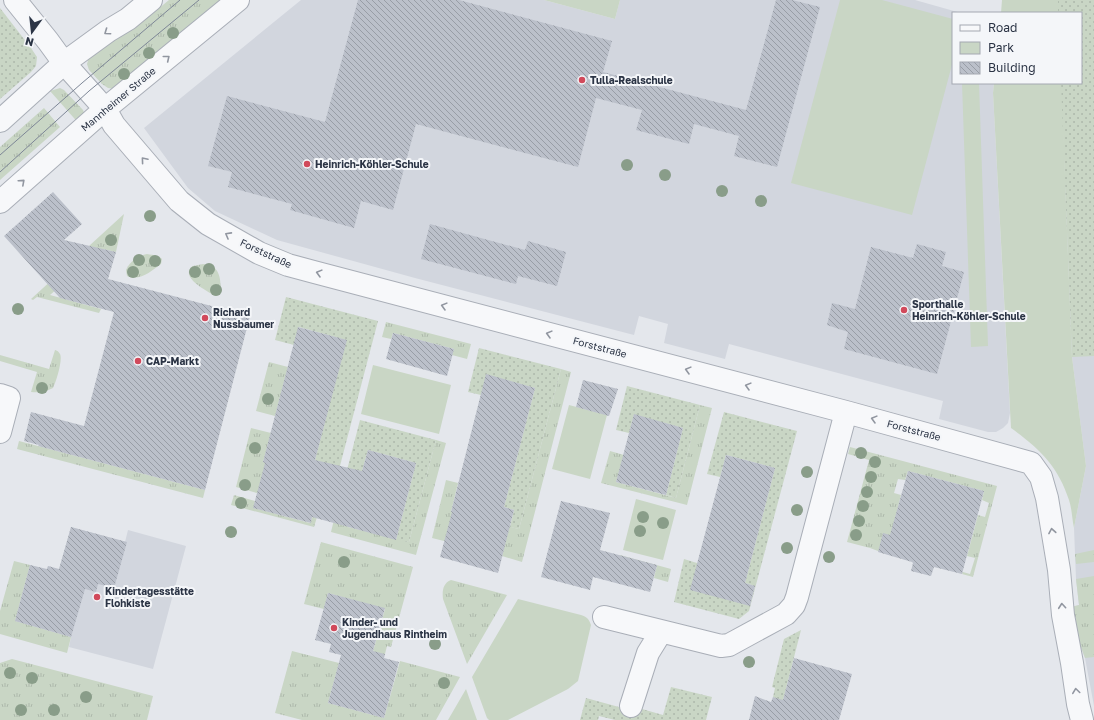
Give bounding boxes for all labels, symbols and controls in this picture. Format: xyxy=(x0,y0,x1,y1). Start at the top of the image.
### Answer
north arrow xyxy=(12,12,52,52)
legend xyxy=(952,12,1082,84)
text: Road xyxy=(988,20,1017,35)
one-way arrow xyxy=(104,27,111,34)
text: N xyxy=(24,35,35,50)
text: Park xyxy=(988,40,1014,55)
one-way arrow xyxy=(162,55,170,62)
text: Building xyxy=(988,60,1036,75)
street label: Mannheimer Straße xyxy=(78,64,158,134)
place label: Tulla-Realschule xyxy=(590,74,673,86)
marker: Tulla-Realschule xyxy=(577,75,587,85)
one-way arrow xyxy=(141,157,148,165)
place label: Heinrich-Köhler-Schule xyxy=(315,158,429,170)
marker: Heinrich-Köhler-Schule xyxy=(302,159,312,169)
one-way arrow xyxy=(17,179,25,187)
one-way arrow xyxy=(225,232,232,240)
street label: Forststraße xyxy=(238,236,294,270)
one-way arrow xyxy=(315,270,322,278)
place label: Sporthalle Heinrich-Köhler-Schule xyxy=(912,298,1026,322)
one-way arrow xyxy=(441,303,448,311)
marker: Sporthalle Heinrich-Köhler-Schule xyxy=(899,305,909,315)
place label: Richard Nussbaumer xyxy=(213,306,274,330)
marker: Richard Nussbaumer xyxy=(200,313,210,323)
one-way arrow xyxy=(545,330,552,339)
street label: Forststraße xyxy=(572,334,628,360)
place label: CAP-Markt xyxy=(146,355,199,367)
marker: CAP-Markt xyxy=(133,356,143,366)
one-way arrow xyxy=(685,367,691,375)
one-way arrow xyxy=(745,382,752,391)
one-way arrow xyxy=(870,415,877,424)
street label: Forststraße xyxy=(886,417,942,443)
one-way arrow xyxy=(1048,528,1057,534)
place label: Kindertagesstätte Flohkiste xyxy=(105,585,194,609)
marker: Kindertagesstätte Flohkiste xyxy=(92,592,102,602)
one-way arrow xyxy=(1058,603,1067,609)
place label: Kinder- und Jugendhaus Rintheim xyxy=(342,616,447,640)
marker: Kinder- und Jugendhaus Rintheim xyxy=(329,623,339,633)
one-way arrow xyxy=(1072,688,1081,695)

